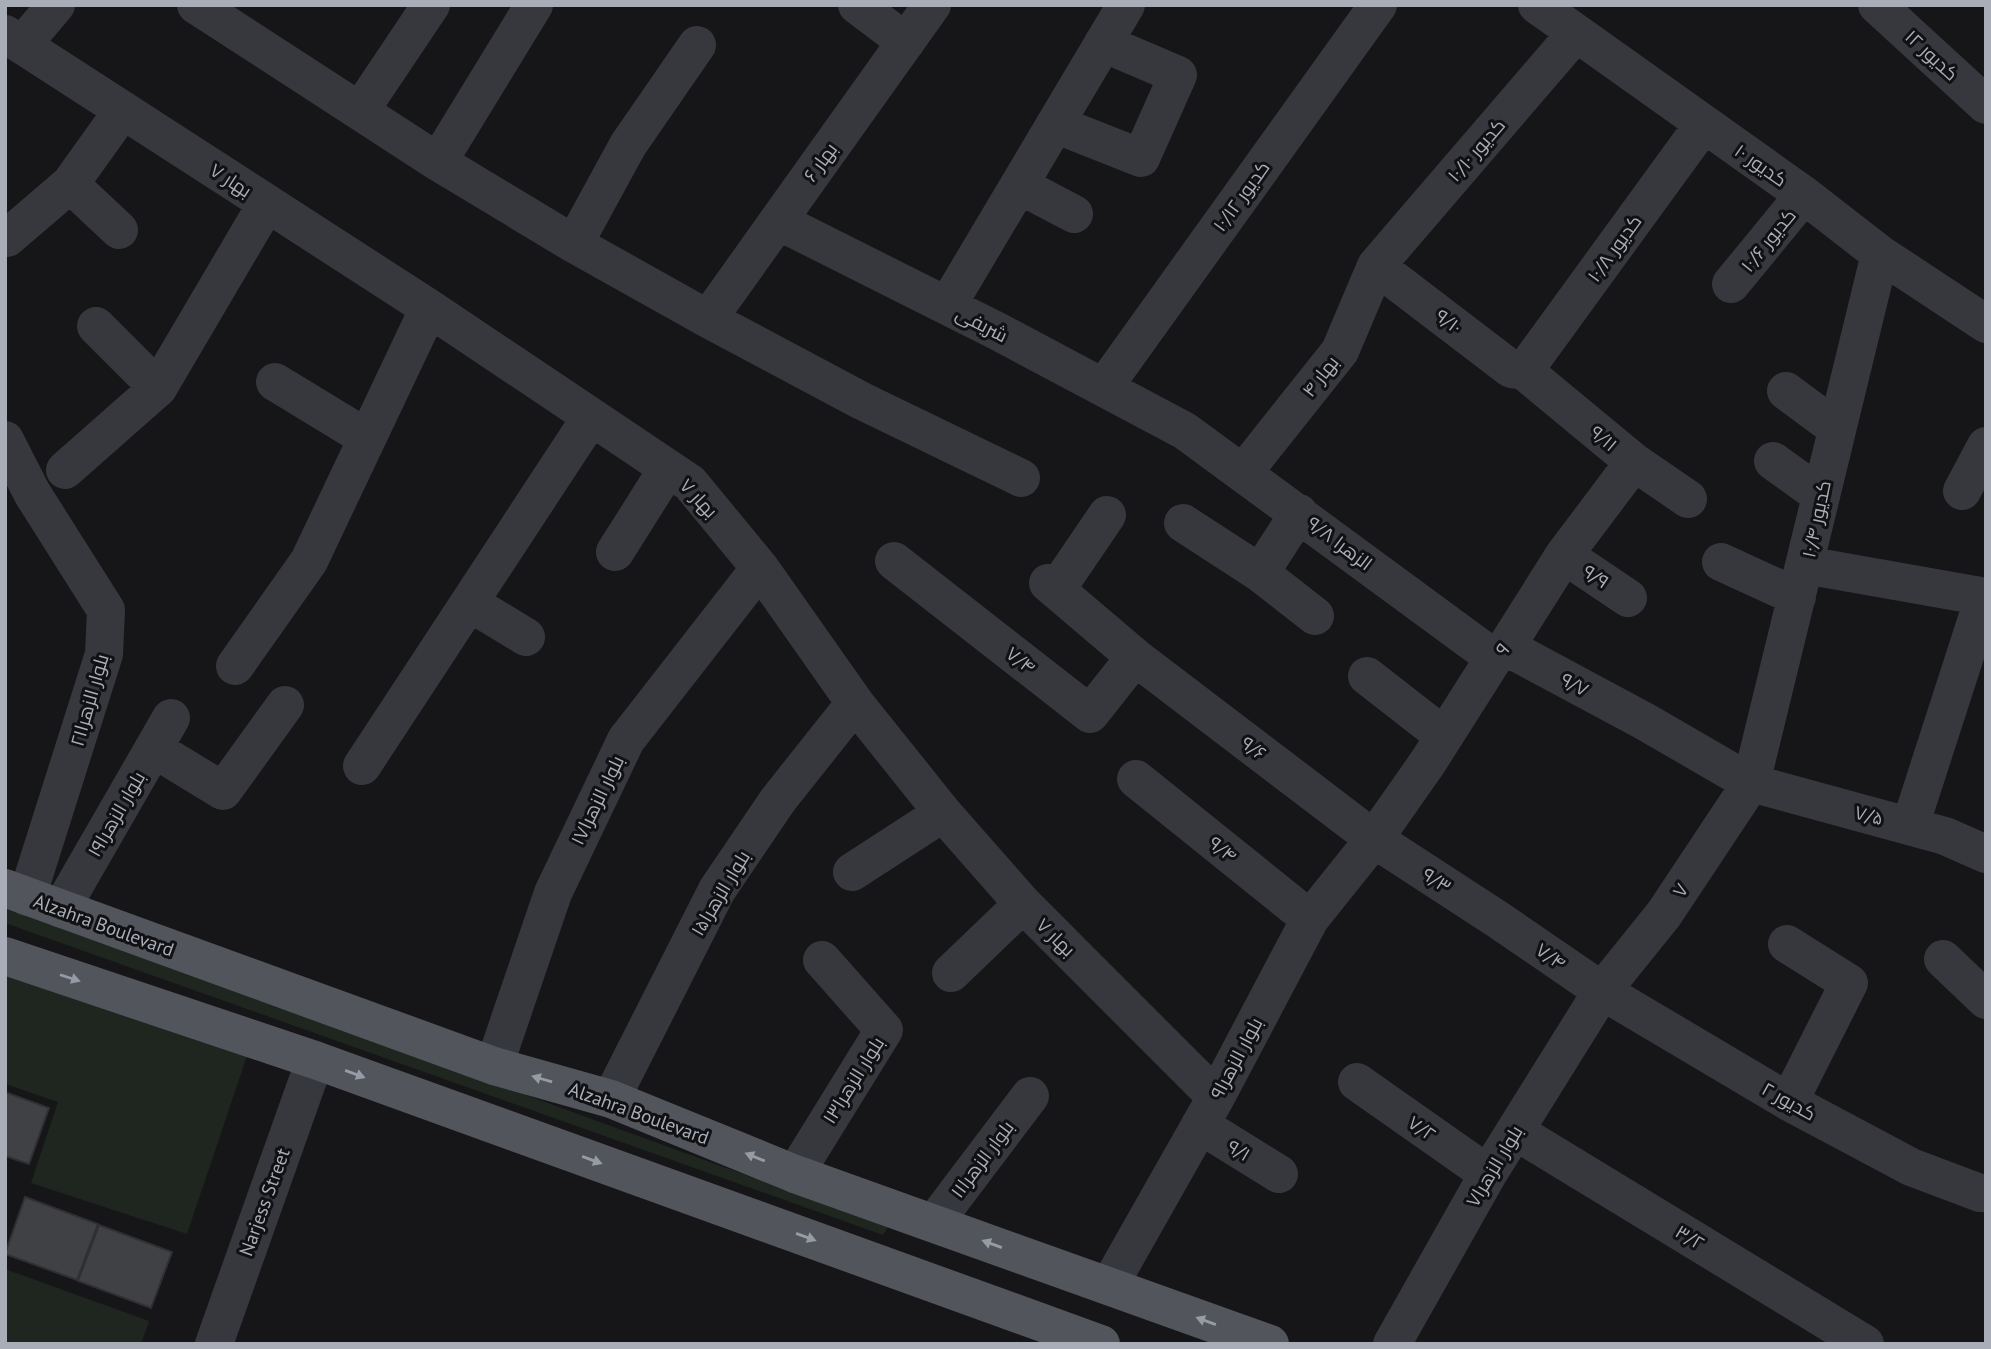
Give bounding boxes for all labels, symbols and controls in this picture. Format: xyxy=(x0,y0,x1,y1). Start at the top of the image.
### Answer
street label: کدیور ۱۲ xyxy=(1900,24,1964,86)
street label: کدیور ۱۰/۱۰ xyxy=(1442,113,1510,187)
street label: بهار ۶ xyxy=(798,138,842,186)
street label: کدیور ۱۰ xyxy=(1730,138,1792,192)
street label: کدیور ۱۰/۱۲ xyxy=(1207,156,1275,236)
street label: بهار ۷ xyxy=(206,158,256,202)
street label: کدیور ۱۰/۶ xyxy=(1735,203,1801,277)
street label: کدیور ۱۰/۸ xyxy=(1582,210,1646,286)
street label: شریفی xyxy=(952,301,1012,347)
street label: ۹/۱۰ xyxy=(1431,303,1467,339)
street label: بهار ۴ xyxy=(1296,351,1344,401)
street label: ۹/۱۱ xyxy=(1585,420,1623,456)
street label: بهار ۷ xyxy=(675,473,723,523)
street label: کدیور ۱۰/۴ xyxy=(1796,478,1836,560)
street label: الزهرا ۹/۸ xyxy=(1303,511,1377,575)
street label: ۹/۹ xyxy=(1578,559,1614,593)
street label: ۹ xyxy=(1490,637,1514,661)
street label: ۷/۴ xyxy=(1001,641,1041,679)
street label: بلوار الزهرا۲۱ xyxy=(64,651,114,749)
street label: ۹/۷ xyxy=(1557,667,1593,701)
street label: ۹/۶ xyxy=(1237,731,1271,765)
street label: بلوار الزهرا۱۷ xyxy=(565,751,629,849)
street label: بلوار الزهرا۱۹ xyxy=(82,767,150,861)
street label: ۷/۵ xyxy=(1852,800,1886,830)
street label: ۹/۴ xyxy=(1204,830,1242,868)
street label: بلوار الزهرا۱۵ xyxy=(685,846,755,940)
street label: ۹/۳ xyxy=(1418,862,1456,898)
street label: ۷ xyxy=(1667,878,1693,902)
street label: Alzahra Boulevard xyxy=(31,888,177,962)
street label: بهار ۷ xyxy=(1031,913,1081,961)
street label: ۷/۴ xyxy=(1531,937,1571,975)
one-way arrow xyxy=(60,973,81,984)
street label: بلوار الزهرا۹ xyxy=(1205,1013,1267,1103)
street label: بلوار الزهرا۱۳ xyxy=(817,1032,889,1128)
one-way arrow xyxy=(345,1069,366,1080)
one-way arrow xyxy=(531,1074,552,1084)
street label: Alzahra Boulevard xyxy=(566,1076,712,1150)
street label: ۲ کدیور xyxy=(1758,1076,1820,1126)
street label: ۷/۲ xyxy=(1403,1110,1441,1146)
street label: بلوار الزهرا۱۱ xyxy=(945,1116,1019,1202)
street label: بلوار الزهرا۷ xyxy=(1460,1121,1528,1211)
street label: ۹/۱ xyxy=(1223,1134,1255,1166)
street label: Narjess Street xyxy=(233,1144,295,1259)
one-way arrow xyxy=(744,1152,765,1163)
one-way arrow xyxy=(582,1155,603,1166)
street label: ۳/۲ xyxy=(1671,1219,1709,1255)
one-way arrow xyxy=(796,1232,817,1243)
one-way arrow xyxy=(981,1238,1002,1249)
one-way arrow xyxy=(1195,1315,1216,1326)

